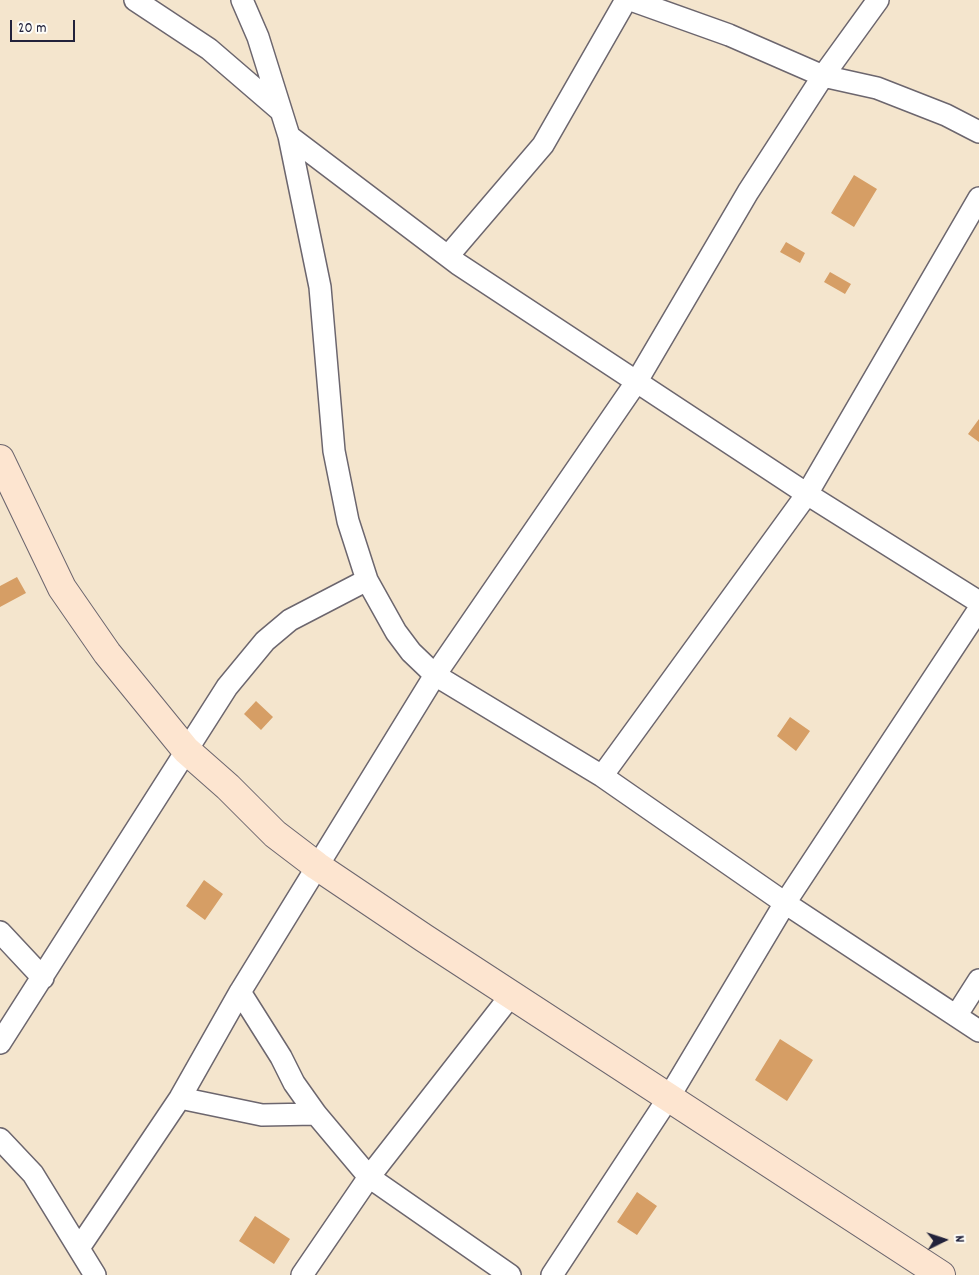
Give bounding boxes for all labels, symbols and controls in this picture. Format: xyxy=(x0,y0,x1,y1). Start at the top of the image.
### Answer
scale bar xyxy=(12,10,78,42)
text: 20 m xyxy=(18,18,46,40)
north arrow xyxy=(919,1215,969,1265)
text: N xyxy=(949,1235,969,1243)

